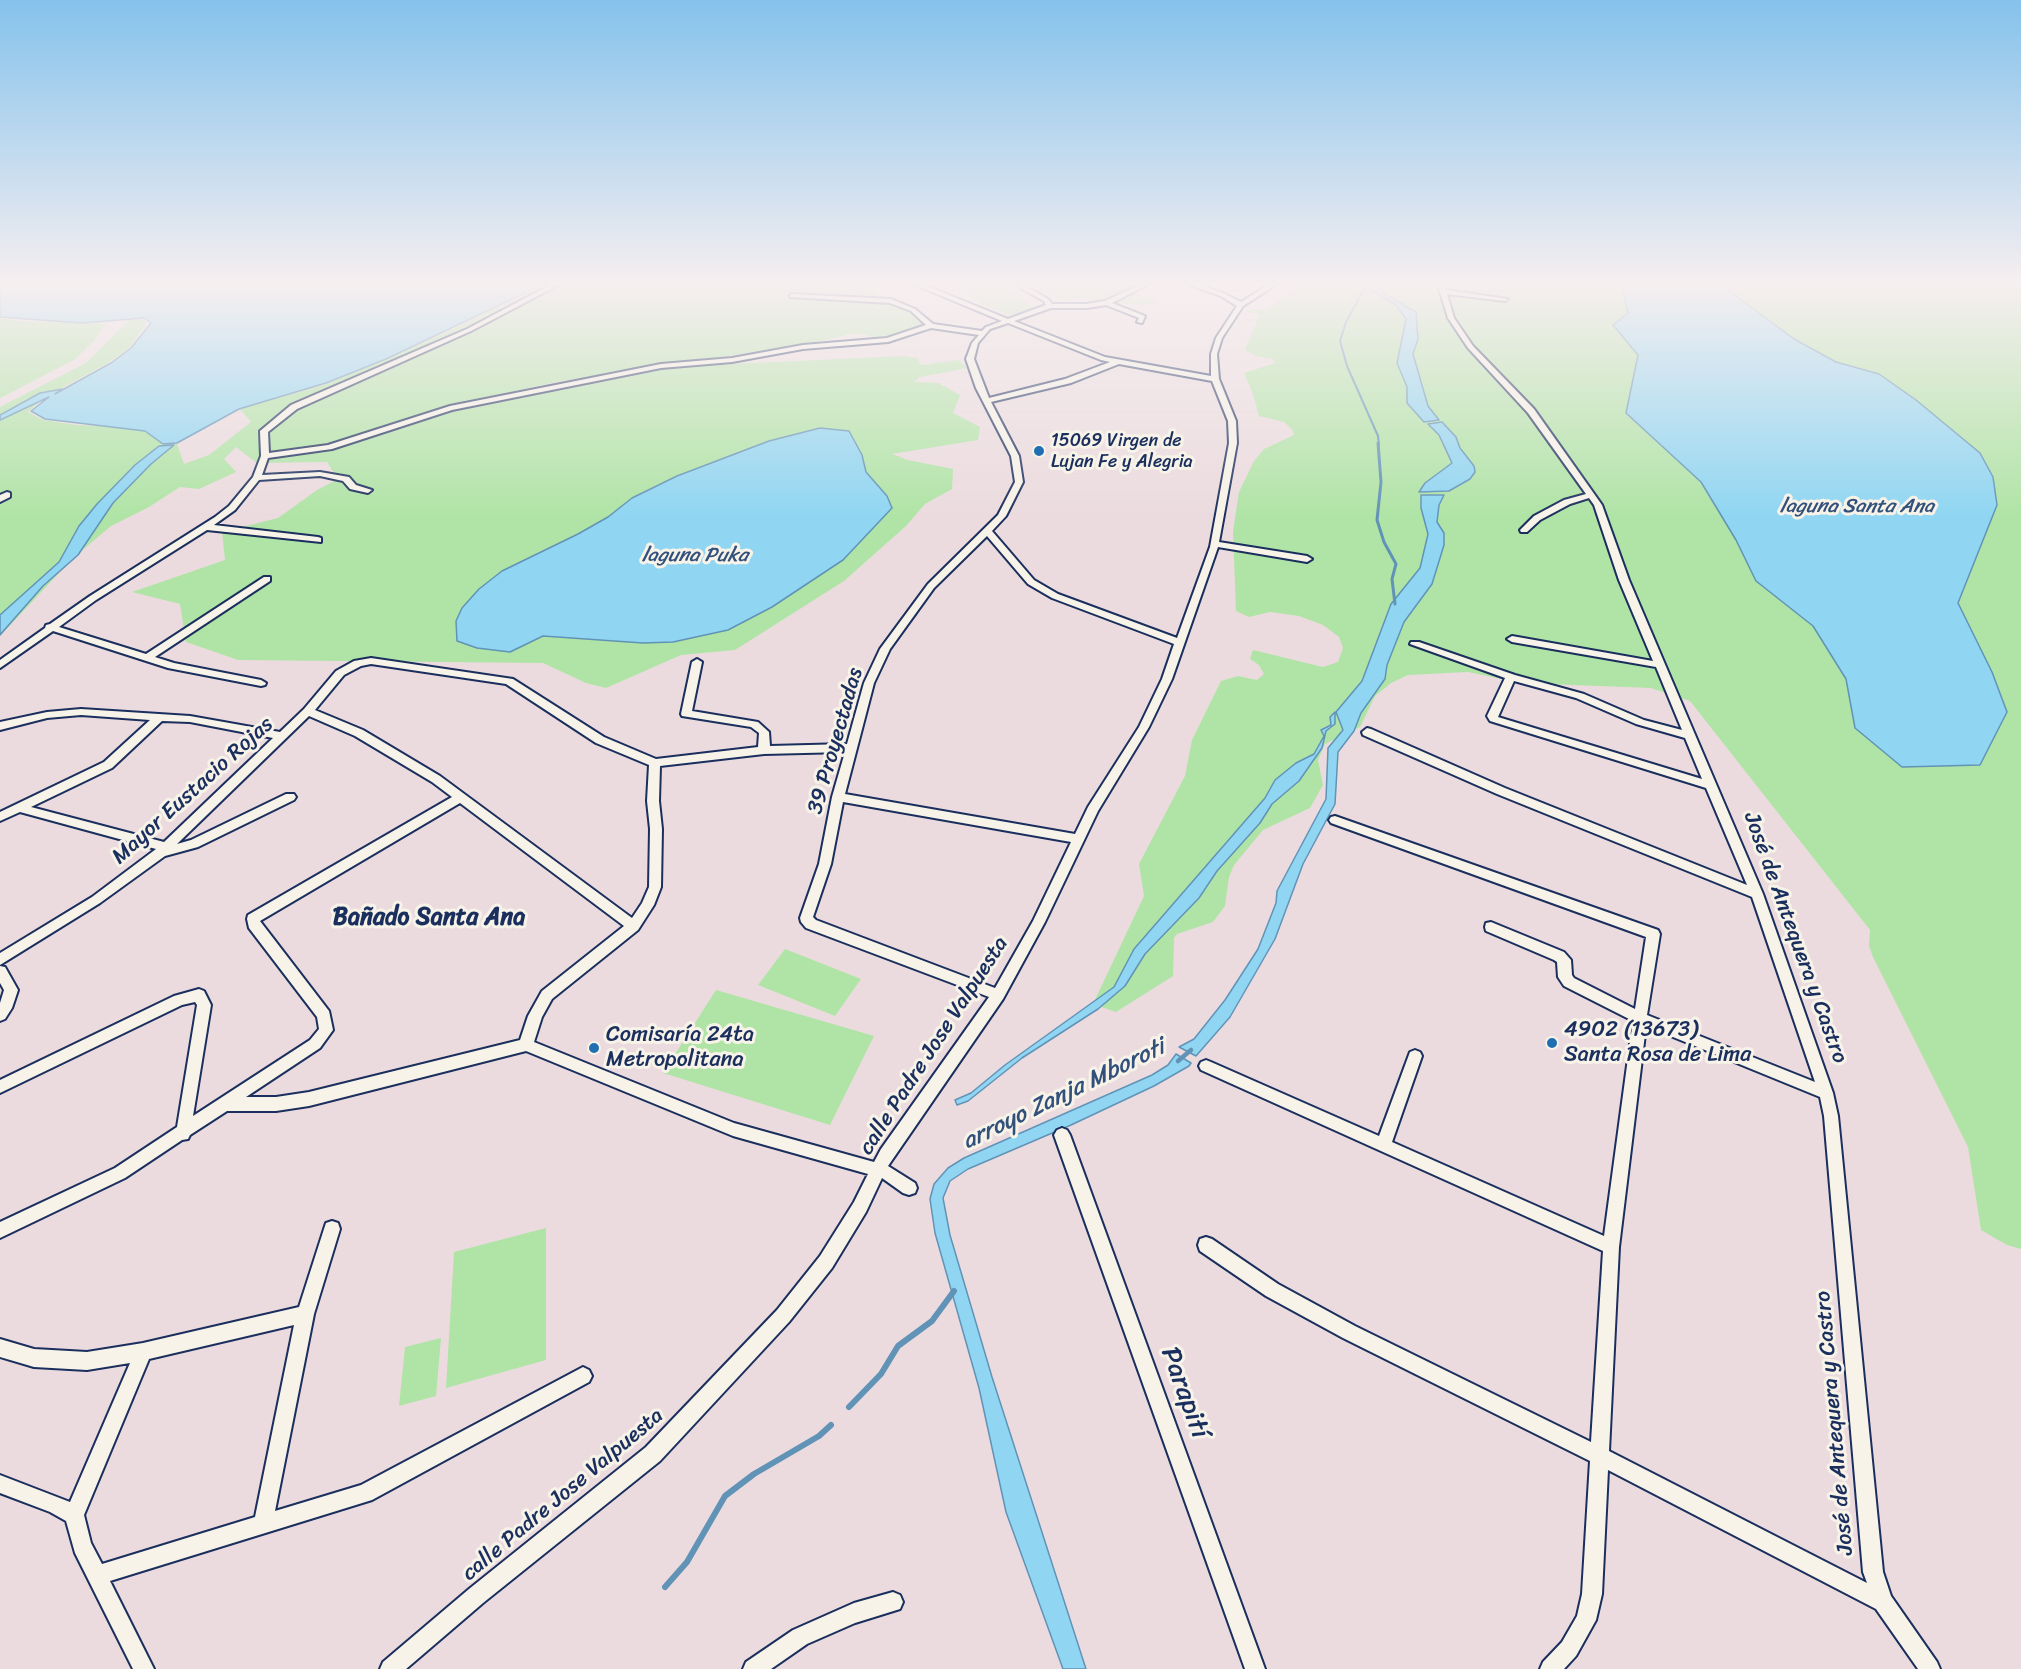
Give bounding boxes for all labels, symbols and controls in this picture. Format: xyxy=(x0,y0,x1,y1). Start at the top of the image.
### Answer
place label: 15069 Virgen de Lujan Fe y Alegria xyxy=(1051,430,1193,472)
marker: 15069 Virgen de Lujan Fe y Alegria xyxy=(1032,444,1046,458)
water label: laguna Santa Ana xyxy=(1780,495,1934,519)
water label: laguna Puka xyxy=(642,544,748,568)
street label: 39 Proyectadas xyxy=(803,665,869,817)
street label: Mayor Eustacio Rojas xyxy=(107,712,279,870)
street label: José de Antequera y Castro xyxy=(1737,809,1853,1067)
district label: Bañado Santa Ana xyxy=(333,904,525,932)
street label: calle Padre Jose Valpuesta xyxy=(854,932,1014,1160)
place label: 4902 (13673) Santa Rosa de Lima xyxy=(1564,1017,1751,1068)
place label: Comisaría 24ta Metropolitana xyxy=(606,1022,754,1074)
water label: arroyo Zanja Mboroti xyxy=(958,1033,1170,1157)
marker: 4902 (13673) Santa Rosa de Lima xyxy=(1545,1036,1559,1050)
marker: Comisaría 24ta Metropolitana xyxy=(587,1041,601,1055)
street label: José de Antequera y Castro xyxy=(1810,1290,1860,1556)
street label: Parapití xyxy=(1153,1343,1215,1443)
street label: calle Padre Jose Valpuesta xyxy=(457,1403,669,1587)

